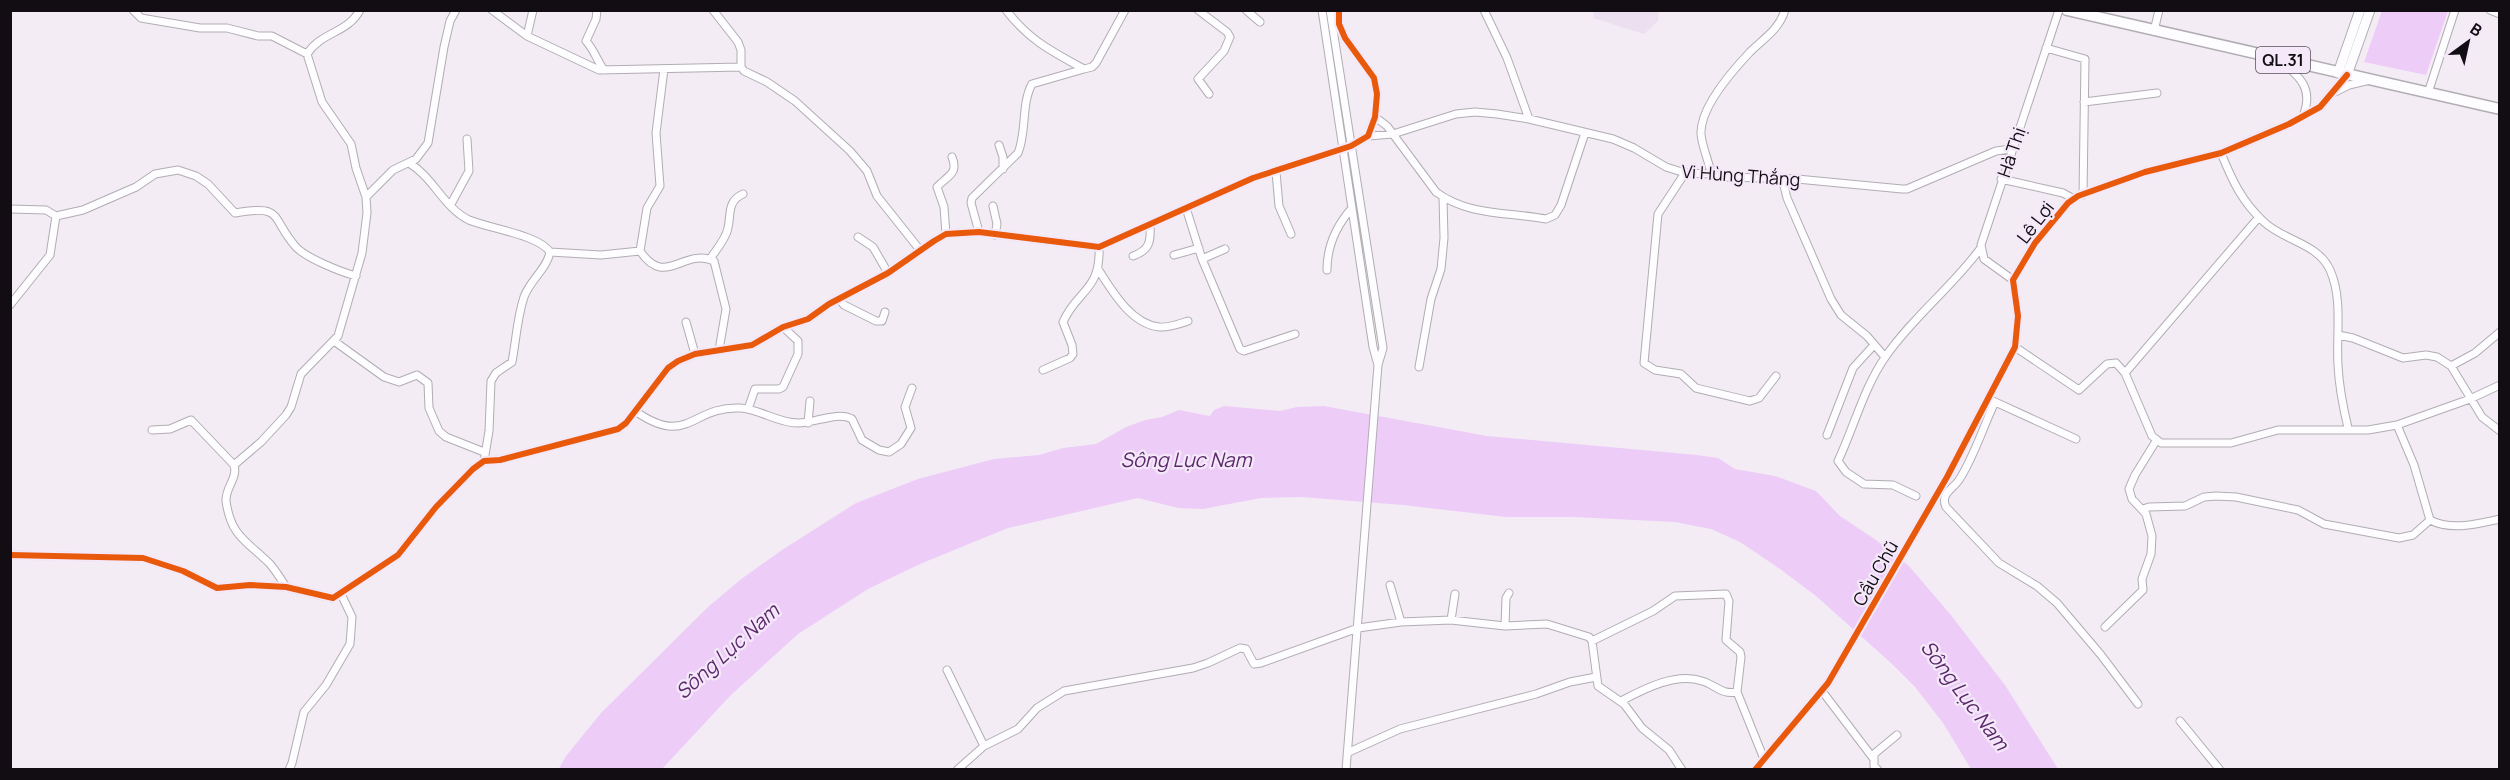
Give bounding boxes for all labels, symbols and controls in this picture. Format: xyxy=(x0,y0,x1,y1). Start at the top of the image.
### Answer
north arrow xyxy=(2438,12,2498,72)
text: B xyxy=(2466,17,2486,41)
road number: QL.31 xyxy=(2256,47,2310,73)
street label: Hà Thị xyxy=(1991,124,2031,180)
street label: Vi Hùng Thắng xyxy=(1681,159,1801,191)
street label: Lê Lợi xyxy=(2011,196,2059,248)
water label: Sông Lục Nam xyxy=(1121,446,1253,473)
street label: Cầu Chũ xyxy=(1847,536,1903,610)
water label: Sông Lục Nam xyxy=(669,596,786,705)
water label: Sông Lục Nam xyxy=(1915,635,2016,757)

